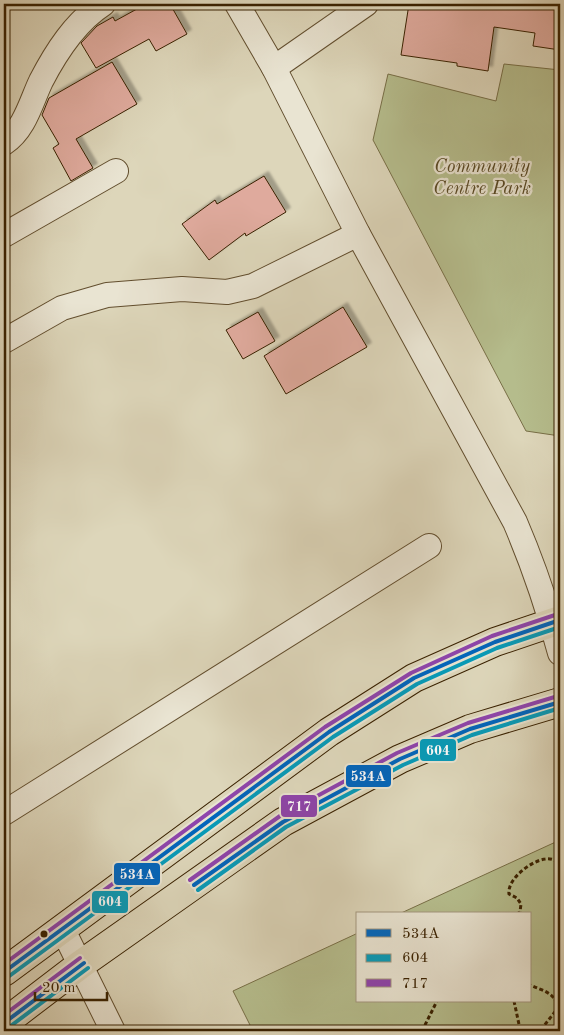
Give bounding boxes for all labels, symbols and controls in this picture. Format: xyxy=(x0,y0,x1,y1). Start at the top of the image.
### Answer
park label: Community Centre Park xyxy=(433,158,531,199)
line badge: 604 xyxy=(419,738,457,762)
text: 604 xyxy=(426,744,450,758)
line badge: 534A xyxy=(345,764,392,788)
text: 534A xyxy=(351,770,386,784)
line badge: 717 xyxy=(280,794,318,818)
text: 717 xyxy=(287,800,311,814)
line badge: 534A xyxy=(113,862,161,886)
text: 534A xyxy=(120,868,155,882)
line badge: 604 xyxy=(91,890,129,914)
text: 604 xyxy=(98,895,122,909)
legend xyxy=(356,912,532,1002)
text: 534A xyxy=(402,927,440,942)
unlabelled marker xyxy=(39,929,49,939)
text: 604 xyxy=(402,951,428,966)
scale bar xyxy=(35,970,108,1002)
text: 717 xyxy=(402,977,428,992)
text: 20 m xyxy=(42,981,76,996)

